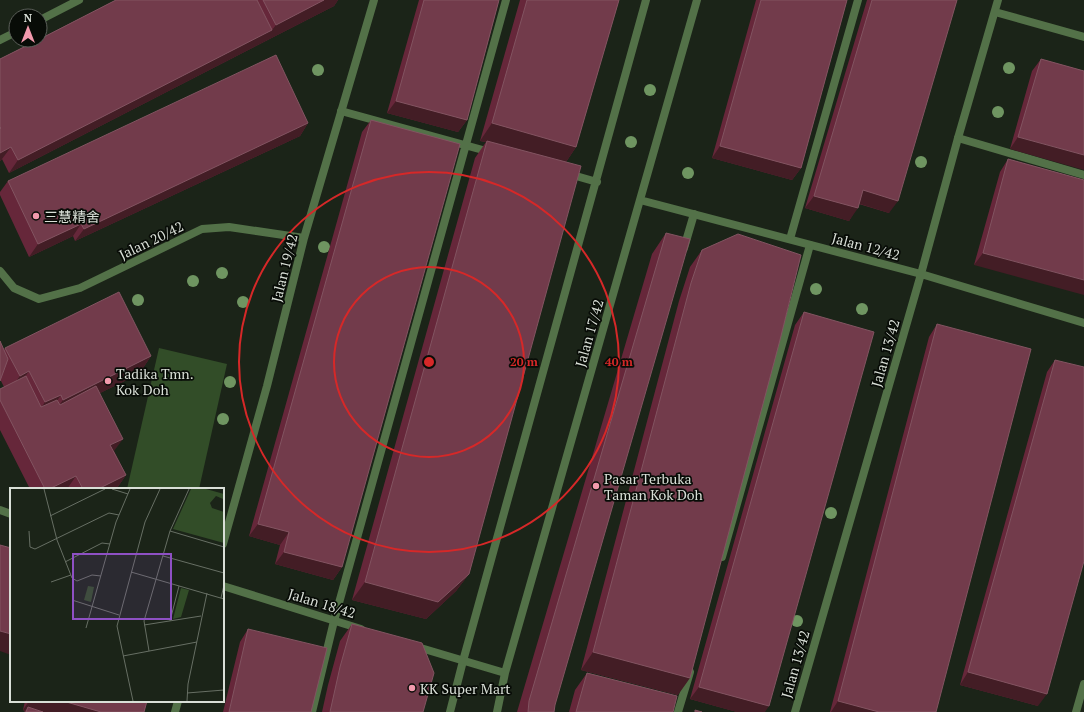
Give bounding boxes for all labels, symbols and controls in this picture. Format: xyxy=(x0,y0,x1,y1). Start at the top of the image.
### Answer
north arrow xyxy=(8,8,48,48)
text: N xyxy=(24,11,33,25)
place label: 三慧精舍 xyxy=(44,207,100,226)
marker: 三慧精舍 xyxy=(31,211,41,221)
street label: Jalan 20/42 xyxy=(116,216,186,264)
street label: Jalan 12/42 xyxy=(830,228,902,264)
street label: Jalan 19/42 xyxy=(266,232,302,304)
street label: Jalan 17/42 xyxy=(570,297,608,369)
street label: Jalan 13/42 xyxy=(866,317,904,389)
text: 20 m xyxy=(510,354,538,369)
text: 40 m xyxy=(605,354,633,369)
centre of rings xyxy=(422,355,436,369)
place label: Tadika Tmn. Kok Doh xyxy=(116,364,194,399)
marker: Tadika Tmn. Kok Doh xyxy=(103,376,113,386)
place label: Pasar Terbuka Taman Kok Doh xyxy=(604,469,703,504)
marker: Pasar Terbuka Taman Kok Doh xyxy=(591,481,601,491)
inset map xyxy=(10,488,224,702)
street label: Jalan 18/42 xyxy=(286,584,358,622)
street label: Jalan 13/42 xyxy=(776,628,814,700)
place label: KK Super Mart xyxy=(420,679,511,698)
marker: KK Super Mart xyxy=(407,683,417,693)

